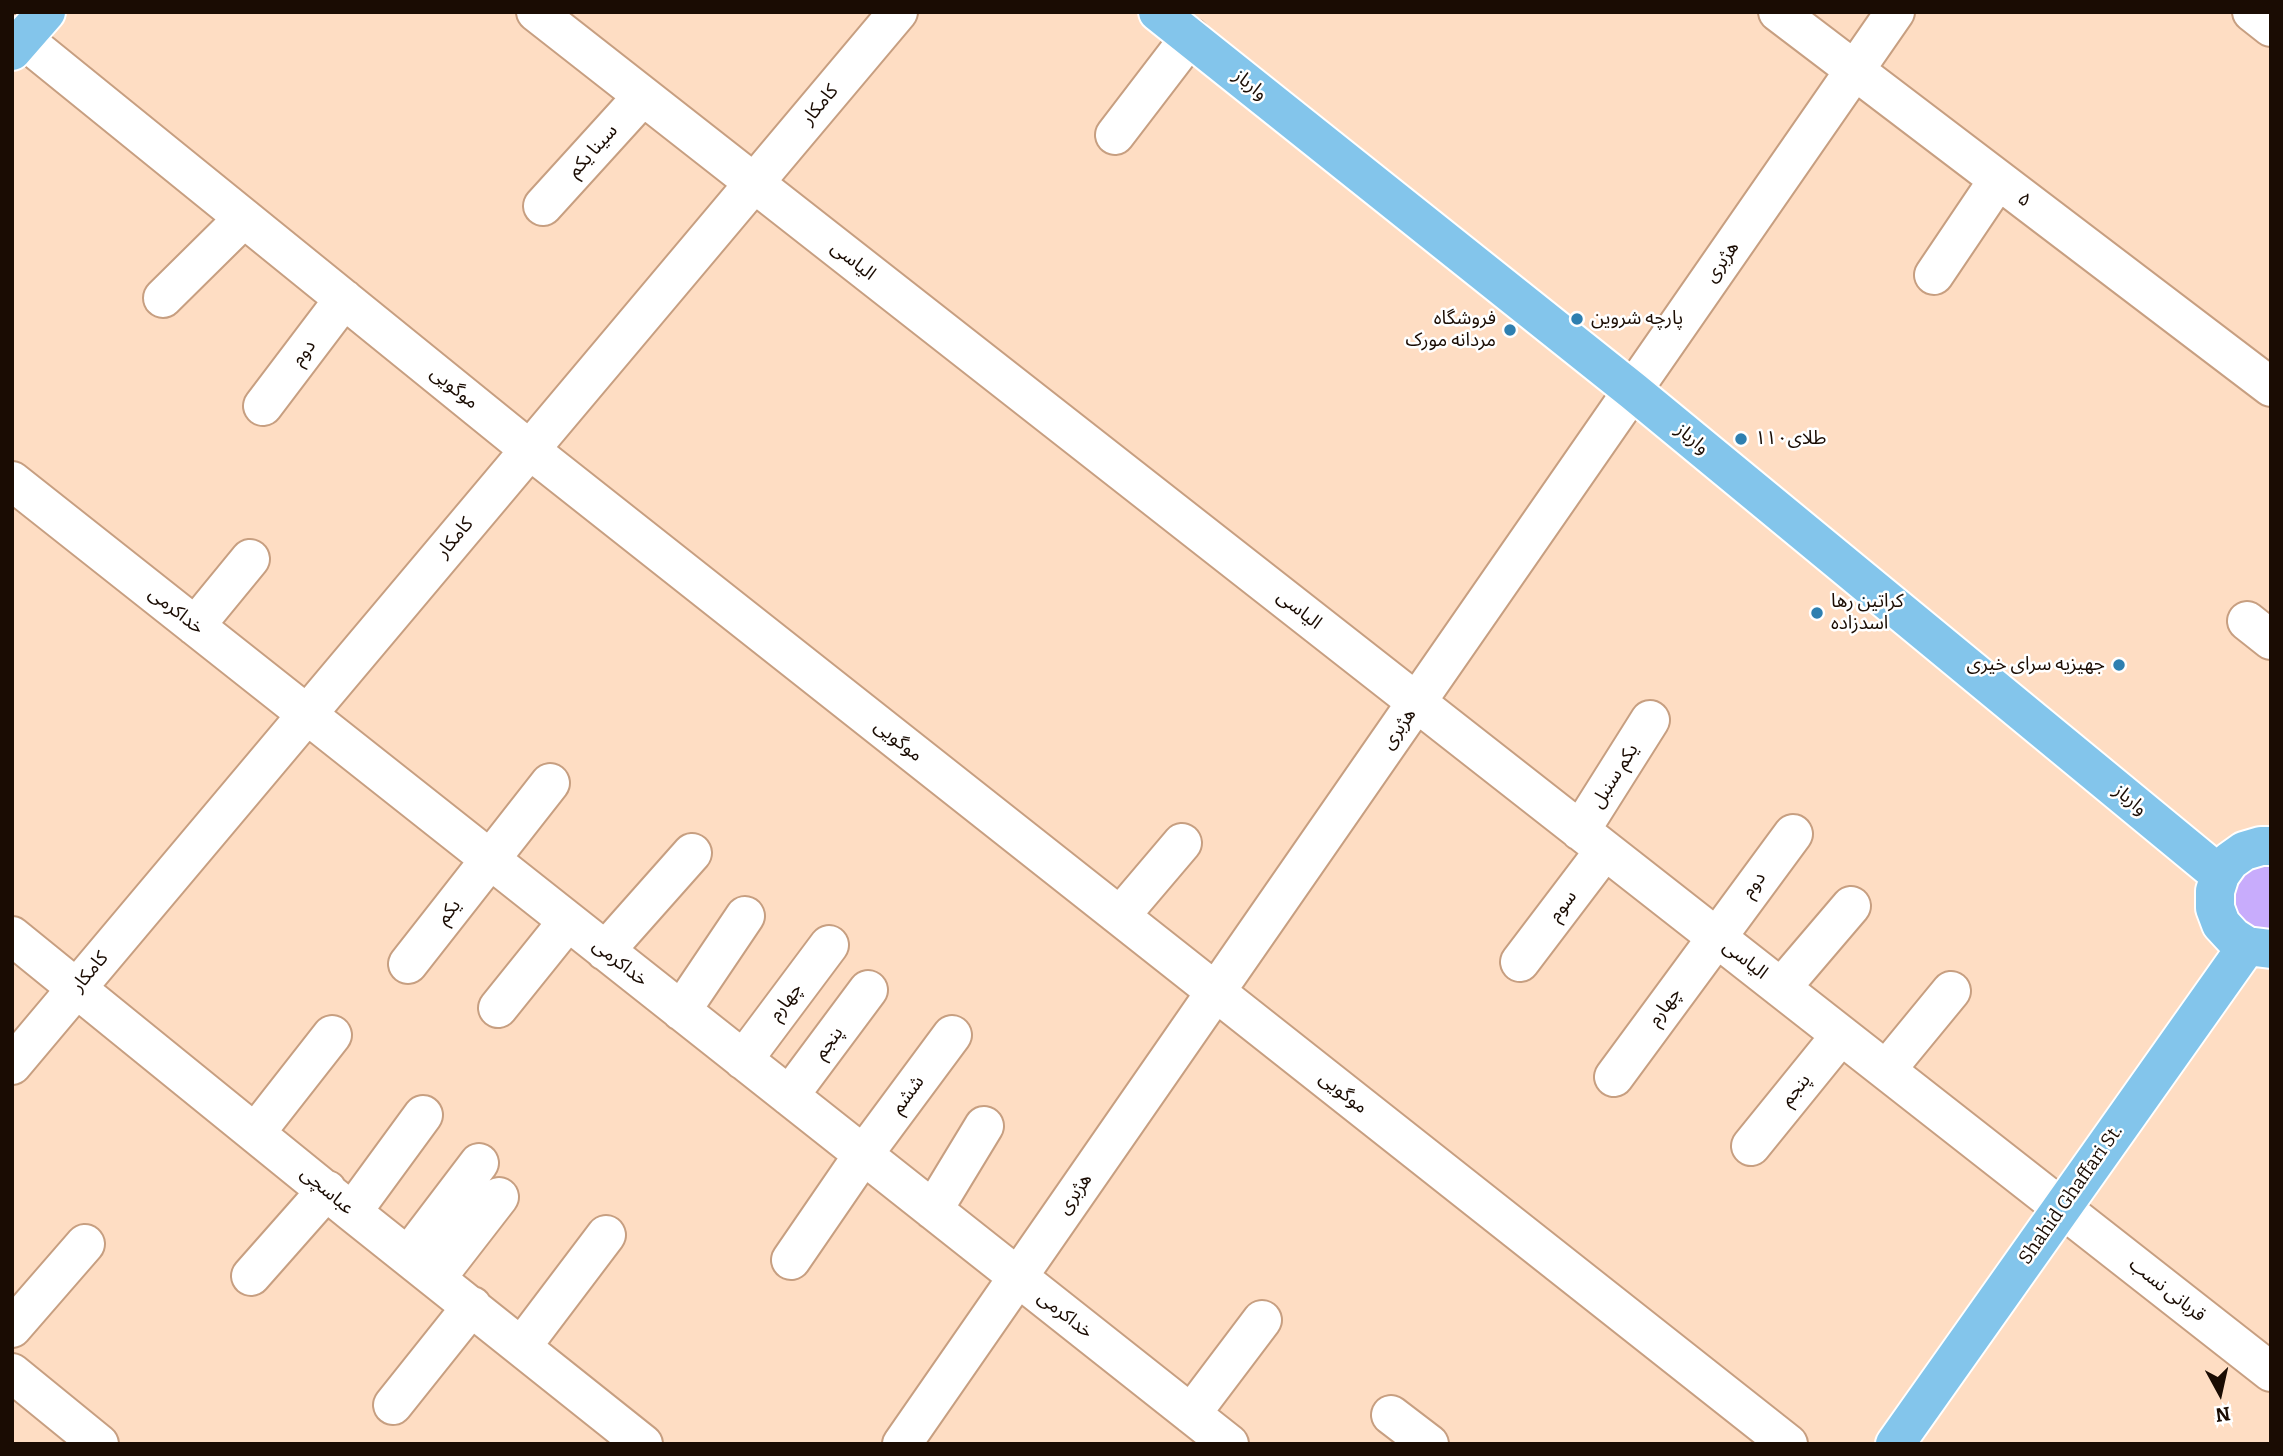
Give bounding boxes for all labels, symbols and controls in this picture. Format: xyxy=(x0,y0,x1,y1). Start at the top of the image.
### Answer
street label: وارباز xyxy=(1228,64,1272,106)
street label: کامکار xyxy=(797,80,843,130)
street label: سینا یکم xyxy=(563,120,623,182)
street label: ۵ xyxy=(2013,188,2035,212)
street label: الیاسی xyxy=(826,236,880,286)
street label: هژبری xyxy=(1700,237,1744,287)
place label: فروشگاه مردانه مورک xyxy=(1406,308,1496,352)
place label: پارچه شروین xyxy=(1591,308,1683,330)
marker: پارچه شروین xyxy=(1569,311,1585,327)
marker: فروشگاه مردانه مورک xyxy=(1502,322,1518,338)
street label: دوم xyxy=(287,335,321,371)
street label: موگویی xyxy=(425,362,483,414)
street label: وارباز xyxy=(1670,418,1714,460)
place label: طلای۱۱۰ xyxy=(1755,428,1826,450)
marker: طلای۱۱۰ xyxy=(1733,431,1749,447)
street label: کامکار xyxy=(432,513,478,563)
street label: خداکرمی xyxy=(144,582,208,640)
street label: الیاسی xyxy=(1272,585,1326,635)
place label: کراتین رها اسدزاده xyxy=(1831,591,1903,635)
marker: کراتین رها اسدزاده xyxy=(1809,605,1825,621)
place label: جهیزیه سرای خیری xyxy=(1966,654,2105,676)
marker: جهیزیه سرای خیری xyxy=(2111,657,2127,673)
street label: هژبری xyxy=(1377,704,1421,754)
street label: موگویی xyxy=(869,715,927,767)
street label: یکم سنبل xyxy=(1586,740,1644,812)
street label: وارباز xyxy=(2108,779,2152,821)
street label: دوم xyxy=(1737,867,1771,903)
street label: سوم xyxy=(1544,886,1582,926)
street label: یکم xyxy=(432,895,466,929)
street label: خداکرمی xyxy=(588,934,652,992)
street label: الیاسی xyxy=(1718,935,1772,985)
street label: کامکار xyxy=(67,947,113,997)
street label: چهارم xyxy=(764,978,808,1026)
street label: چهارم xyxy=(1644,983,1686,1031)
street label: پنجم xyxy=(809,1022,849,1064)
street label: موگویی xyxy=(1314,1067,1372,1119)
street label: پنجم xyxy=(1776,1069,1816,1111)
street label: ششم xyxy=(887,1071,929,1119)
street label: Shahid Ghaffari St. xyxy=(2014,1121,2128,1269)
street label: عباسچی xyxy=(296,1162,358,1220)
street label: هژبری xyxy=(1053,1169,1097,1219)
street label: قربانی نسب xyxy=(2124,1253,2210,1327)
street label: خداکرمی xyxy=(1033,1286,1097,1344)
north arrow xyxy=(2185,1358,2255,1428)
text: N xyxy=(2214,1402,2232,1427)

